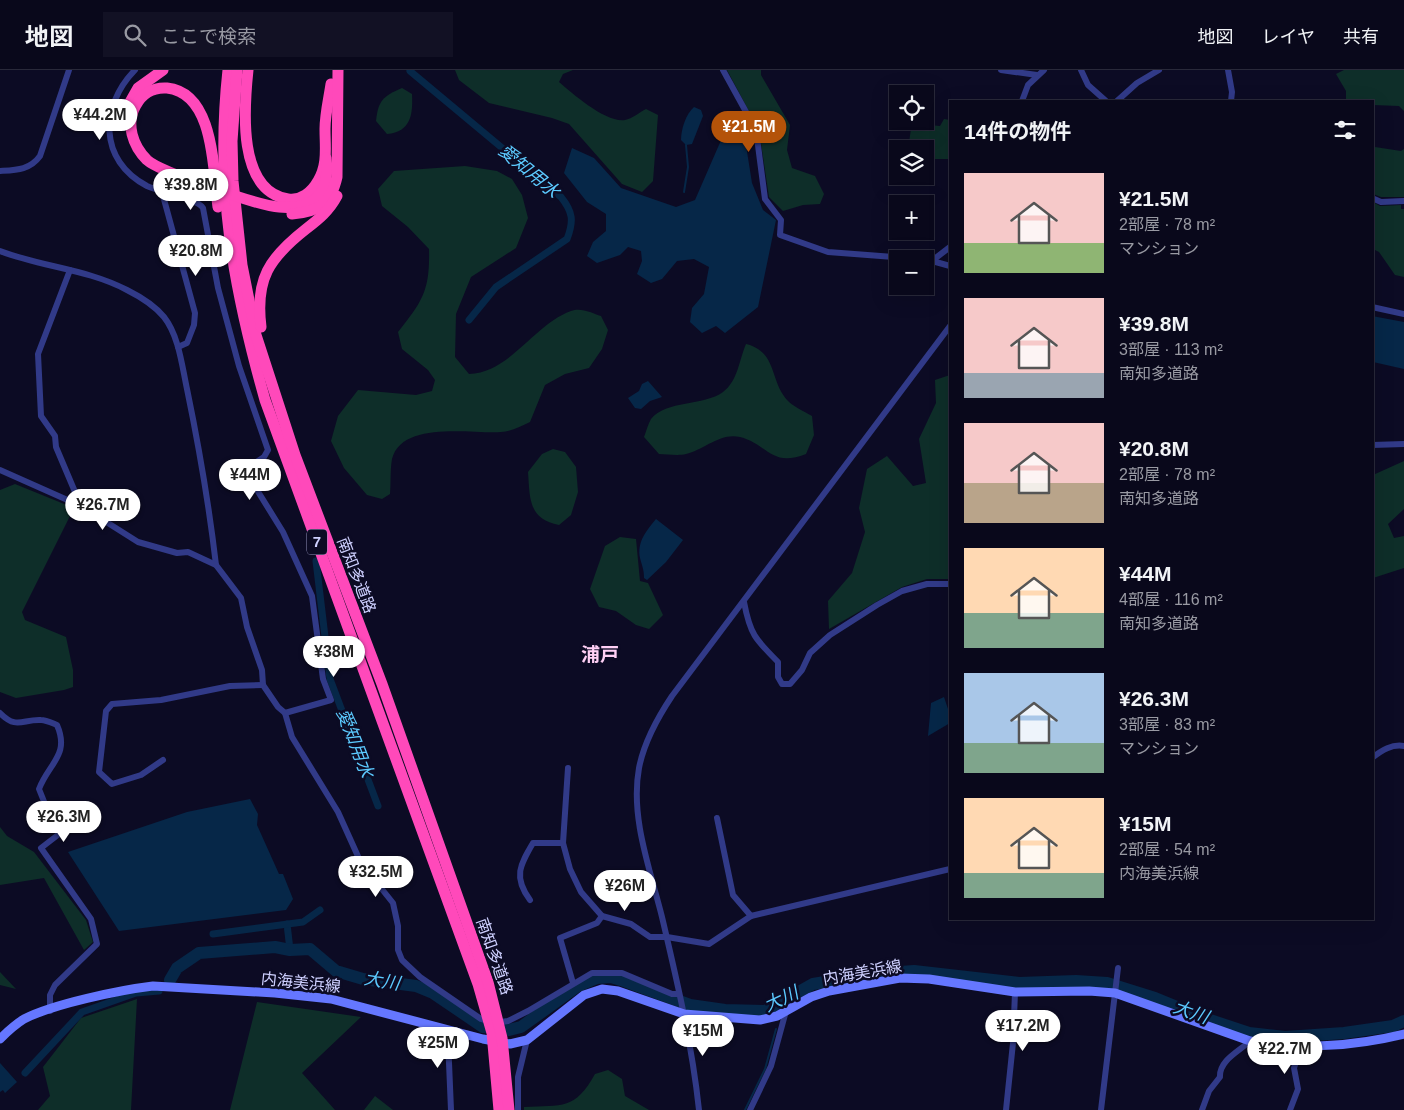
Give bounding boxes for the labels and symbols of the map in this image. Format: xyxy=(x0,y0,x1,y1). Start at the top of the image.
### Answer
pin: ¥44.2M xyxy=(59,98,141,141)
pin: ¥21.5M xyxy=(708,111,790,153)
water label: 愛知用水 xyxy=(495,140,565,203)
pin: ¥39.8M xyxy=(150,168,232,211)
pin: ¥20.8M xyxy=(155,234,237,277)
pin: ¥44M xyxy=(220,458,280,501)
pin: ¥26.7M xyxy=(62,488,144,531)
road number: 7 xyxy=(307,530,327,554)
street label: 南知多道路 xyxy=(334,535,379,616)
pin: ¥38M xyxy=(304,636,364,678)
district label: 浦戸 xyxy=(581,644,619,665)
water label: 愛知用水 xyxy=(333,706,378,782)
pin: ¥26.3M xyxy=(23,800,105,843)
pin: ¥32.5M xyxy=(335,856,417,898)
pin: ¥26M xyxy=(595,870,655,912)
street label: 南知多道路 xyxy=(473,916,516,997)
street label: 内海美浜線 xyxy=(821,957,903,988)
water label: 大川 xyxy=(363,968,403,994)
street label: 内海美浜線 xyxy=(260,970,342,995)
water label: 大川 xyxy=(760,981,803,1016)
water label: 大川 xyxy=(1171,997,1213,1028)
pin: ¥17.2M xyxy=(982,1010,1064,1052)
pin: ¥15M xyxy=(673,1014,733,1057)
pin: ¥25M xyxy=(408,1026,468,1069)
pin: ¥22.7M xyxy=(1244,1032,1326,1075)

